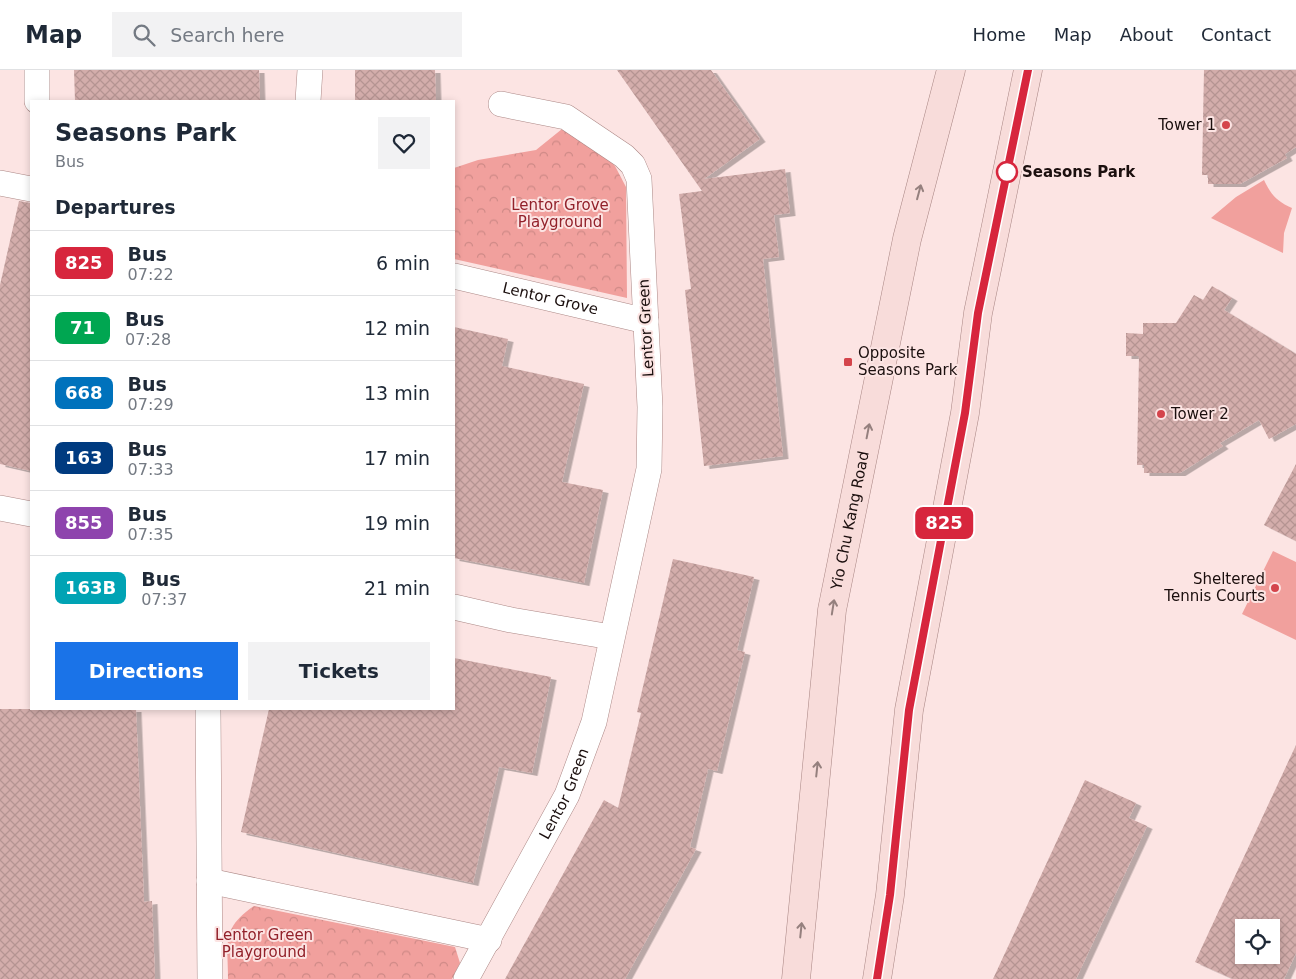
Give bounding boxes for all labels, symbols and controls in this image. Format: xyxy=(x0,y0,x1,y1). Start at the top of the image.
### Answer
search box xyxy=(112,12,462,57)
text: Map xyxy=(25,21,82,49)
icon: search xyxy=(130,21,158,49)
text: Search here xyxy=(170,24,284,46)
text: Home xyxy=(973,24,1026,45)
text: Map xyxy=(1054,24,1092,45)
text: About xyxy=(1120,24,1173,45)
text: Contact xyxy=(1201,24,1271,45)
place label: Tower 1 xyxy=(1157,116,1216,134)
button: heart xyxy=(378,117,430,169)
text: Seasons Park xyxy=(55,119,236,147)
marker: Tower 1 xyxy=(1220,119,1232,131)
text: Bus xyxy=(55,152,84,171)
marker: Seasons Park xyxy=(996,161,1018,183)
place label: Seasons Park xyxy=(1022,163,1136,181)
one-way arrow xyxy=(915,184,924,200)
text: Departures xyxy=(55,196,176,218)
park label: Lentor Grove Playground xyxy=(511,196,609,231)
text: Bus xyxy=(128,243,167,265)
text: 825 xyxy=(65,252,103,273)
text: 6 min xyxy=(376,252,430,274)
text: 07:22 xyxy=(128,265,174,284)
street label: Lentor Green xyxy=(634,278,658,378)
street label: Lentor Grove xyxy=(501,279,600,318)
text: Bus xyxy=(125,308,164,330)
text: 71 xyxy=(70,317,95,338)
text: 12 min xyxy=(364,317,430,339)
text: 07:28 xyxy=(125,330,171,349)
place label: Opposite Seasons Park xyxy=(858,344,958,379)
marker: Opposite Seasons Park xyxy=(842,356,854,368)
text: Bus xyxy=(128,373,167,395)
text: 668 xyxy=(65,382,103,403)
text: 13 min xyxy=(364,382,430,404)
text: 07:29 xyxy=(128,395,174,414)
place label: Tower 2 xyxy=(1170,405,1229,423)
marker: Tower 2 xyxy=(1155,408,1167,420)
one-way arrow xyxy=(864,423,874,439)
text: Bus xyxy=(128,438,167,460)
text: 163 xyxy=(65,447,103,468)
text: 17 min xyxy=(364,447,430,469)
street label: Yio Chu Kang Road xyxy=(827,449,873,593)
text: 07:33 xyxy=(128,460,174,479)
text: Bus xyxy=(128,503,167,525)
line badge: 825 xyxy=(915,507,973,539)
text: 855 xyxy=(65,512,103,533)
text: 19 min xyxy=(364,512,430,534)
text: 825 xyxy=(925,512,963,533)
text: 07:35 xyxy=(128,525,174,544)
text: Bus xyxy=(141,568,181,590)
place label: Sheltered Tennis Courts xyxy=(1163,570,1265,605)
text: 163B xyxy=(65,577,116,598)
text: 21 min xyxy=(364,577,430,599)
marker: Sheltered Tennis Courts xyxy=(1269,582,1281,594)
text: 07:37 xyxy=(141,590,187,609)
one-way arrow xyxy=(829,599,839,615)
button: Directions xyxy=(55,642,238,700)
button: Tickets xyxy=(248,642,430,700)
street label: Lentor Green xyxy=(536,746,593,842)
one-way arrow xyxy=(812,761,822,777)
map controls xyxy=(1235,919,1280,964)
button: locate xyxy=(1235,919,1280,964)
one-way arrow xyxy=(796,923,806,939)
park label: Lentor Green Playground xyxy=(215,926,313,961)

